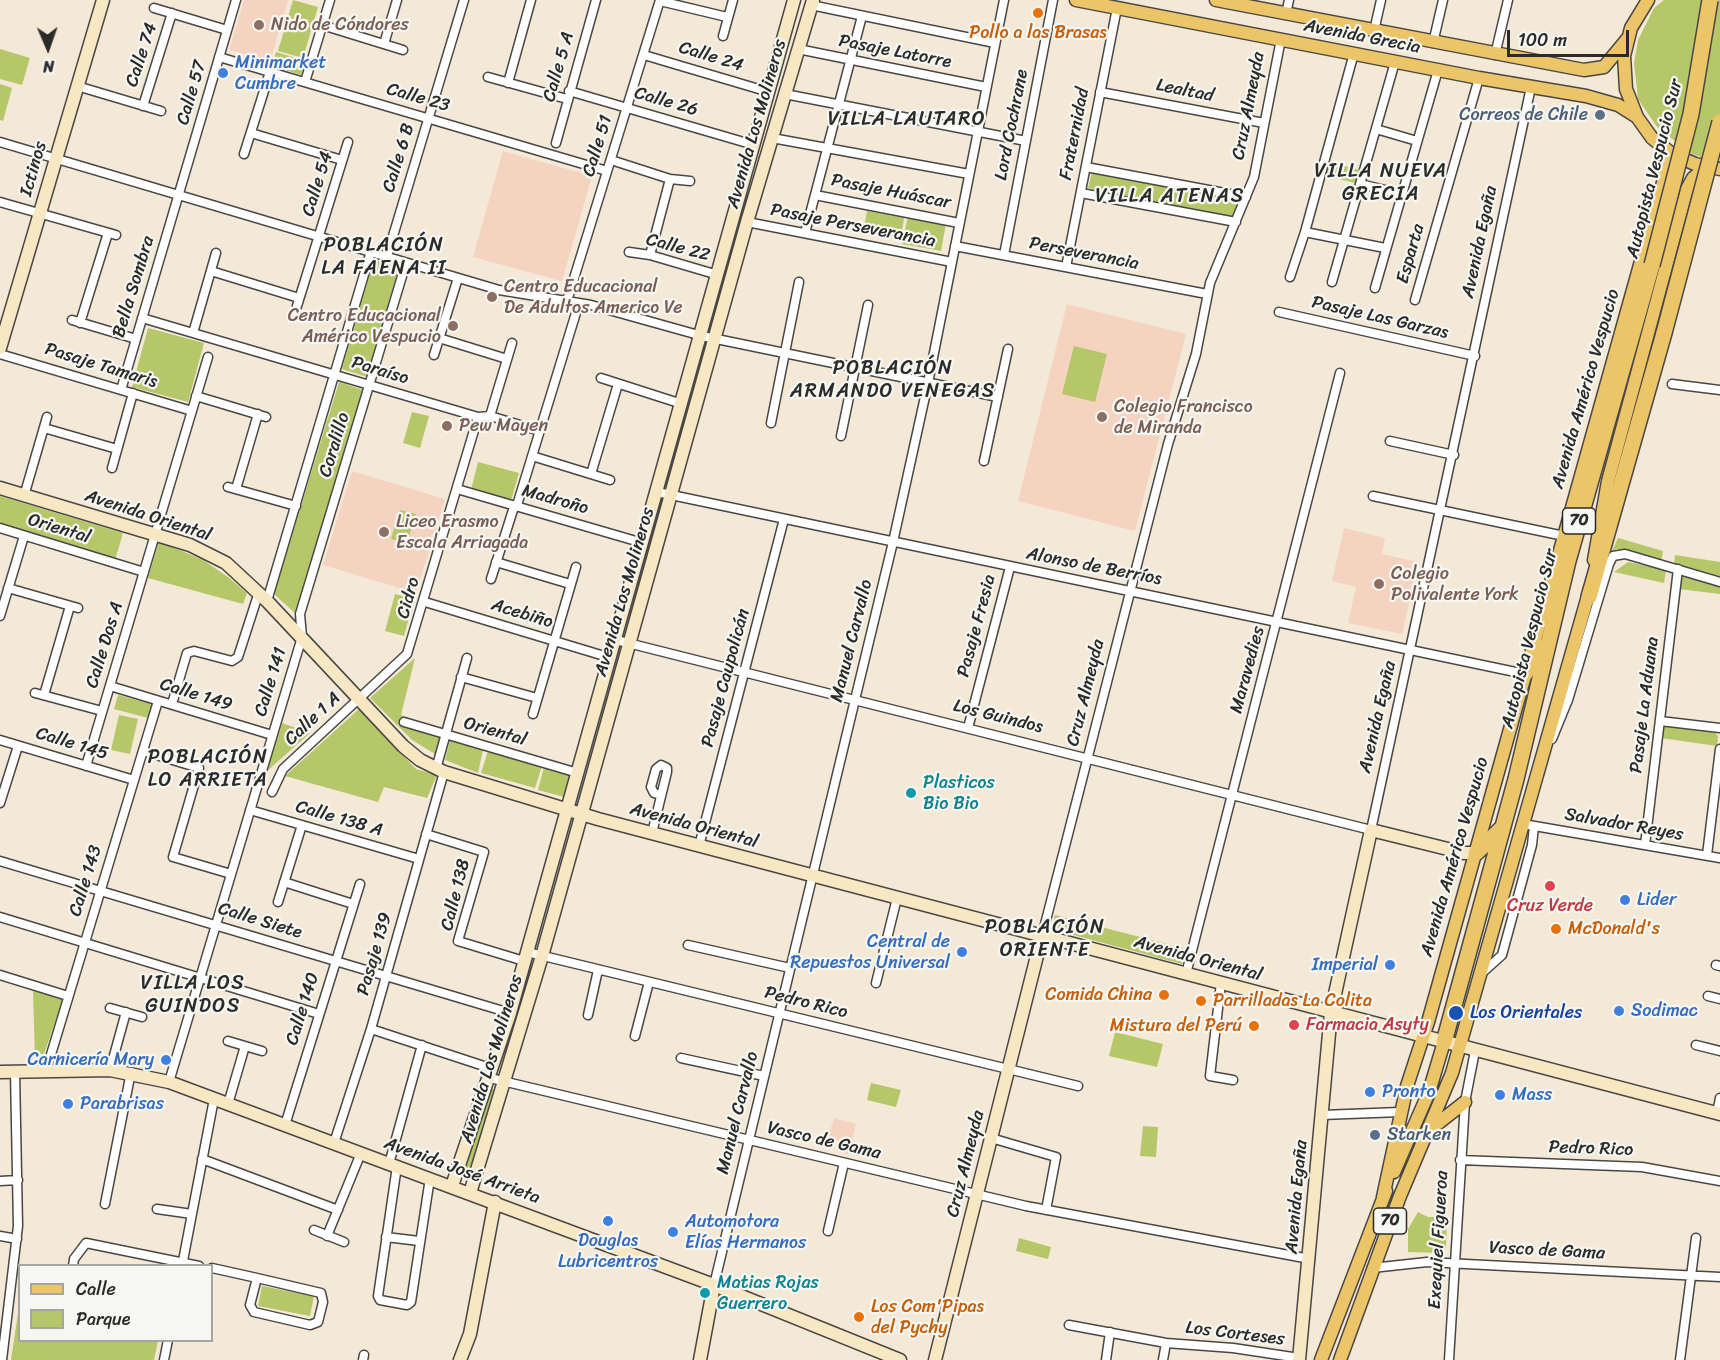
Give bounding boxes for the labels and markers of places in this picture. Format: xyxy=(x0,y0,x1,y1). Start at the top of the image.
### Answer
marker: Pollo a las Brasas xyxy=(1031,6,1045,20)
place label: Nido de Cóndores xyxy=(271,14,409,36)
marker: Nido de Cóndores xyxy=(252,18,266,32)
place label: Pollo a las Brasas xyxy=(969,22,1107,44)
place label: Minimarket Cumbre xyxy=(235,52,326,94)
marker: Minimarket Cumbre xyxy=(216,66,230,80)
place label: Correos de Chile xyxy=(1459,104,1588,126)
marker: Correos de Chile xyxy=(1593,108,1607,122)
place label: Centro Educacional De Adultos Americo Ve xyxy=(504,276,682,318)
marker: Centro Educacional De Adultos Americo Ve xyxy=(485,290,499,304)
place label: Centro Educacional Américo Vespucio xyxy=(288,305,441,348)
marker: Centro Educacional Américo Vespucio xyxy=(446,319,460,333)
place label: Colegio Francisco de Miranda xyxy=(1114,396,1253,438)
marker: Colegio Francisco de Miranda xyxy=(1095,410,1109,424)
place label: Pew Mayen xyxy=(459,415,548,437)
marker: Pew Mayen xyxy=(440,419,454,433)
place label: Liceo Erasmo Escala Arriagada xyxy=(396,511,528,554)
marker: Liceo Erasmo Escala Arriagada xyxy=(377,525,391,539)
place label: Colegio Polivalente York xyxy=(1391,563,1519,606)
marker: Colegio Polivalente York xyxy=(1372,577,1386,591)
place label: Plasticos Bio Bio xyxy=(923,772,995,814)
marker: Plasticos Bio Bio xyxy=(904,786,918,800)
marker: Cruz Verde xyxy=(1543,879,1557,893)
place label: Lider xyxy=(1637,889,1676,911)
marker: Lider xyxy=(1618,893,1632,907)
place label: Cruz Verde xyxy=(1507,895,1593,917)
place label: McDonald's xyxy=(1568,918,1660,940)
marker: McDonald's xyxy=(1549,922,1563,936)
place label: Central de Repuestos Universal xyxy=(790,931,950,974)
marker: Central de Repuestos Universal xyxy=(955,945,969,959)
place label: Imperial xyxy=(1312,954,1378,976)
marker: Imperial xyxy=(1383,958,1397,972)
place label: Comida China xyxy=(1045,984,1152,1006)
marker: Comida China xyxy=(1157,988,1171,1002)
place label: Parrilladas La Colita xyxy=(1213,990,1372,1012)
marker: Parrilladas La Colita xyxy=(1194,994,1208,1008)
place label: Sodimac xyxy=(1631,1000,1698,1022)
place label: Los Orientales xyxy=(1470,1002,1582,1024)
marker: Los Orientales xyxy=(1447,1004,1465,1022)
marker: Sodimac xyxy=(1612,1004,1626,1018)
place label: Farmacia Asyty xyxy=(1306,1014,1429,1036)
place label: Mistura del Perú xyxy=(1110,1015,1242,1037)
marker: Farmacia Asyty xyxy=(1287,1018,1301,1032)
marker: Mistura del Perú xyxy=(1247,1019,1261,1033)
place label: Carnicería Mary xyxy=(28,1049,154,1071)
marker: Carnicería Mary xyxy=(159,1053,173,1067)
place label: Pronto xyxy=(1382,1081,1436,1103)
place label: Mass xyxy=(1512,1084,1552,1106)
marker: Pronto xyxy=(1363,1085,1377,1099)
marker: Mass xyxy=(1493,1088,1507,1102)
place label: Parabrisas xyxy=(80,1093,164,1115)
marker: Parabrisas xyxy=(61,1097,75,1111)
place label: Starken xyxy=(1387,1124,1451,1146)
marker: Starken xyxy=(1368,1128,1382,1142)
place label: Automotora Elías Hermanos xyxy=(685,1211,806,1254)
marker: Douglas Lubricentros xyxy=(601,1214,615,1228)
marker: Automotora Elías Hermanos xyxy=(666,1225,680,1239)
place label: Douglas Lubricentros xyxy=(558,1230,658,1272)
place label: Matias Rojas Guerrero xyxy=(717,1272,819,1314)
marker: Matias Rojas Guerrero xyxy=(698,1286,712,1300)
place label: Los Com'Pipas del Pychy xyxy=(871,1296,984,1338)
marker: Los Com'Pipas del Pychy xyxy=(852,1310,866,1324)

